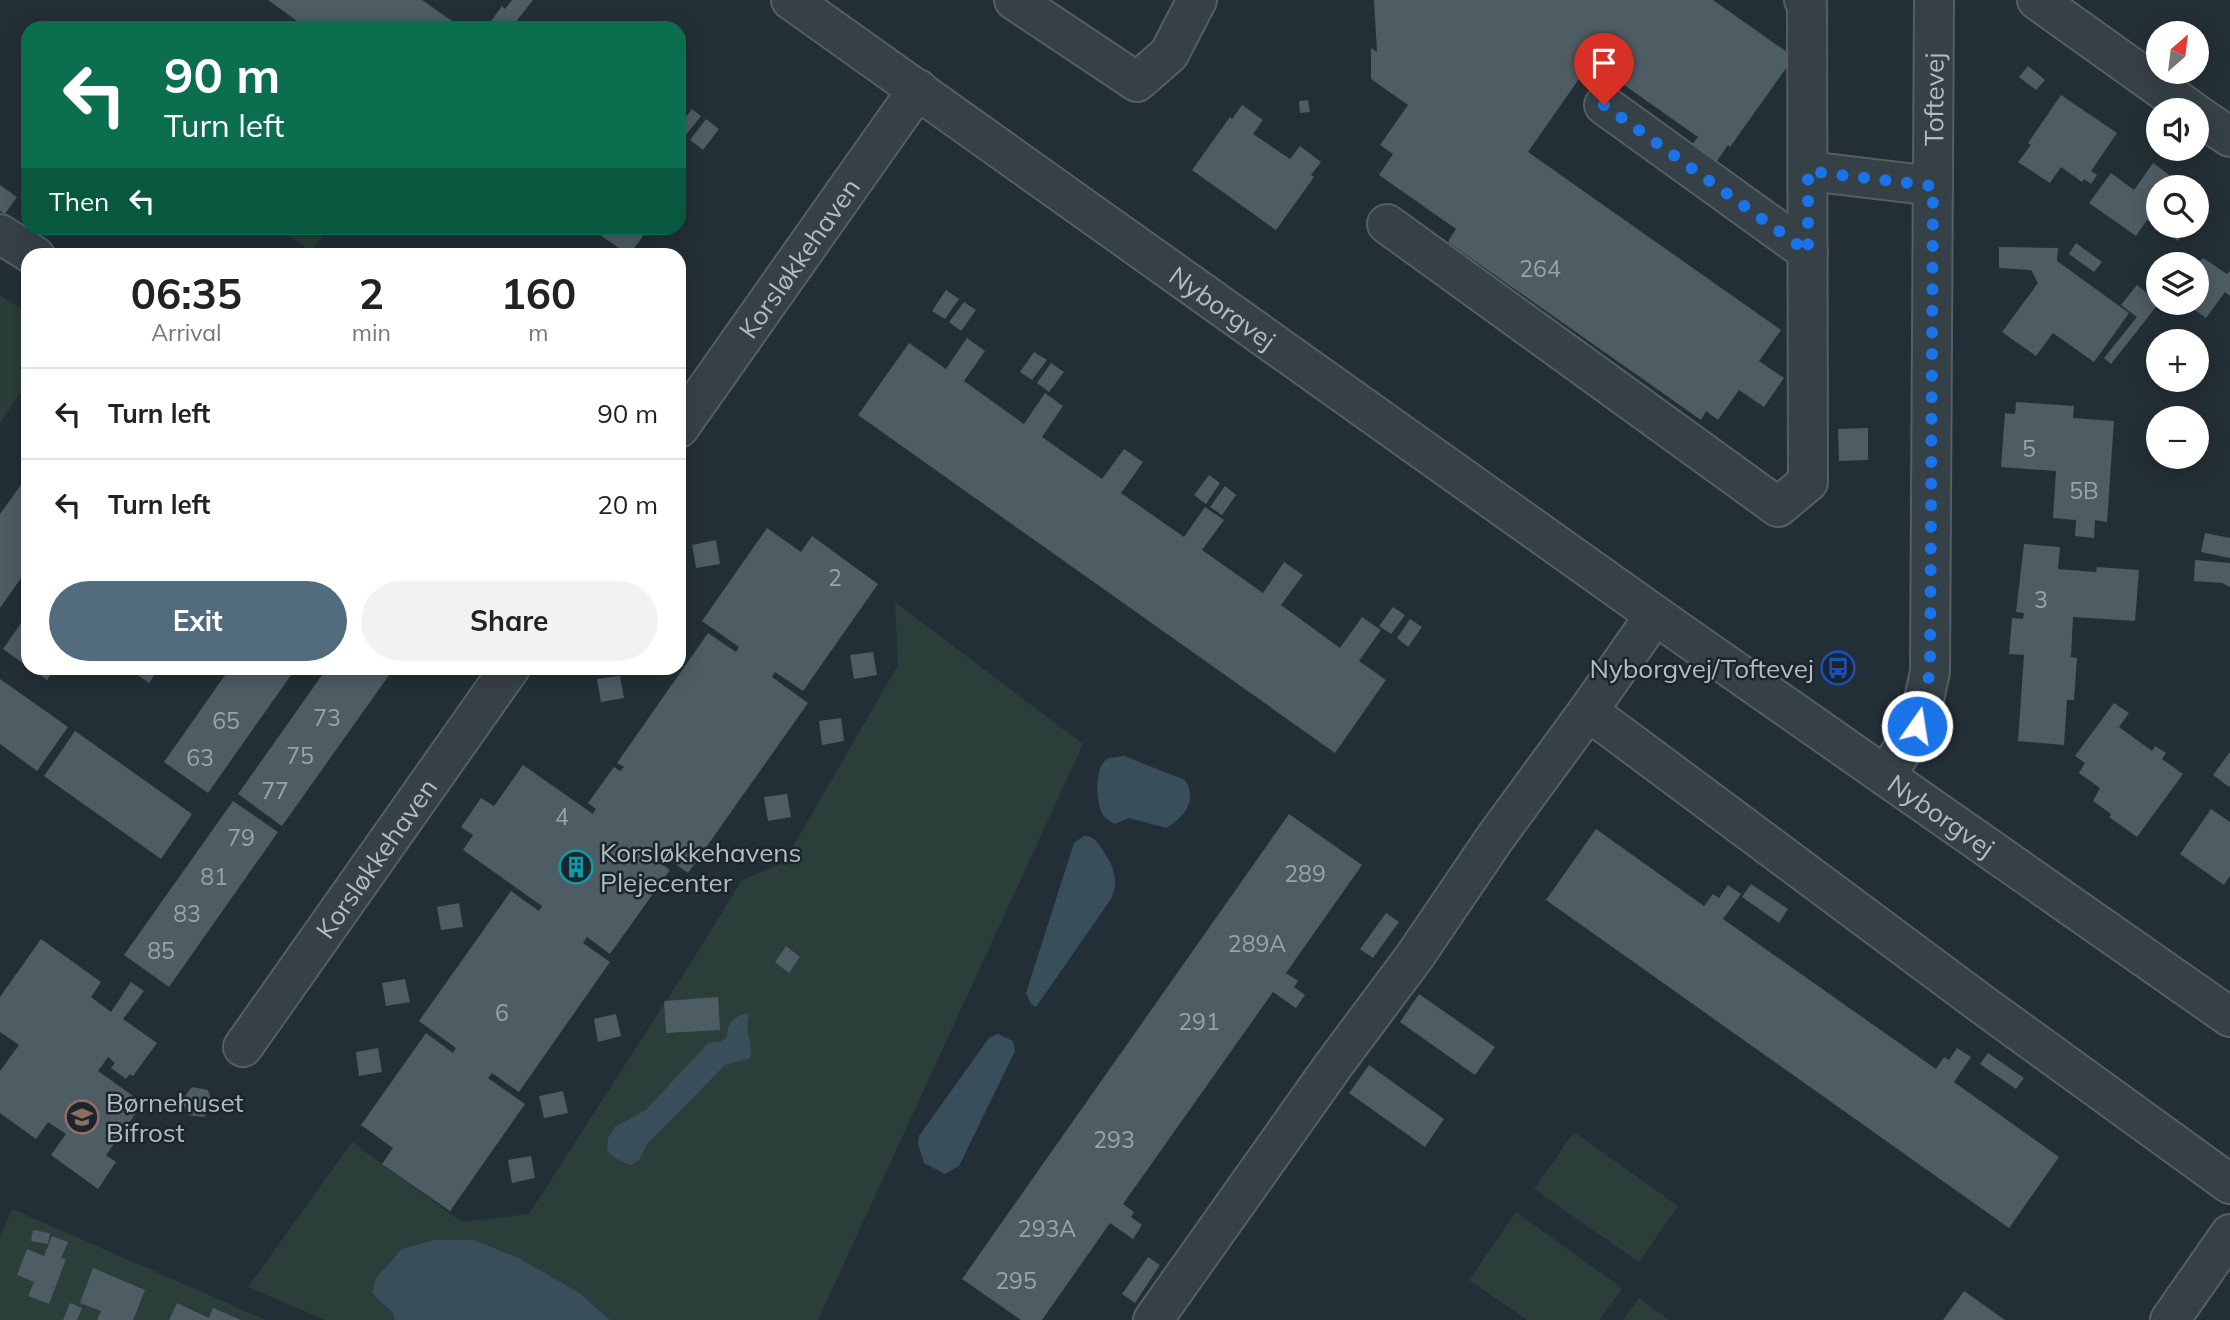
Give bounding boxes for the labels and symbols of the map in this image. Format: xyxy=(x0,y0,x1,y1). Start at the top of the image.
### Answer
north arrow xyxy=(2146,21,2208,84)
pin xyxy=(1574,33,1634,105)
street label: Toftevej xyxy=(1917,52,1950,146)
street label: Korsløkkehaven xyxy=(731,171,867,345)
house number: 264 xyxy=(1519,254,1561,283)
street label: Nyborgvej xyxy=(1163,258,1282,356)
house number: 5 xyxy=(2022,434,2036,463)
house number: 5B xyxy=(2069,476,2099,505)
house number: 2 xyxy=(828,563,842,592)
house number: 3 xyxy=(2034,585,2048,614)
bus stop icon: Nyborgvej/Toftevej xyxy=(1819,649,1857,687)
place label: Nyborgvej/Toftevej xyxy=(1589,652,1814,685)
position arrow xyxy=(1880,689,1954,763)
house number: 73 xyxy=(313,703,341,732)
house number: 65 xyxy=(212,706,240,735)
house number: 75 xyxy=(286,741,314,770)
house number: 63 xyxy=(186,743,214,772)
street label: Nyborgvej xyxy=(1882,767,2001,864)
street label: Korsløkkehaven xyxy=(308,772,444,945)
house number: 77 xyxy=(261,776,289,805)
house number: 4 xyxy=(555,802,569,831)
house number: 79 xyxy=(227,823,255,852)
place label: Korsløkkehavens Plejecenter xyxy=(600,836,801,899)
building icon: Korsløkkehavens Plejecenter xyxy=(557,848,595,886)
house number: 289 xyxy=(1284,859,1326,888)
house number: 81 xyxy=(200,862,228,891)
house number: 83 xyxy=(173,899,201,928)
house number: 289A xyxy=(1228,929,1286,958)
house number: 85 xyxy=(147,936,175,965)
house number: 6 xyxy=(495,998,509,1027)
house number: 291 xyxy=(1178,1007,1220,1036)
place label: Børnehuset Bifrost xyxy=(106,1086,244,1149)
school or university icon: Børnehuset Bifrost xyxy=(63,1098,101,1136)
house number: 293 xyxy=(1093,1125,1135,1154)
house number: 293A xyxy=(1018,1214,1076,1243)
house number: 295 xyxy=(995,1266,1037,1295)

